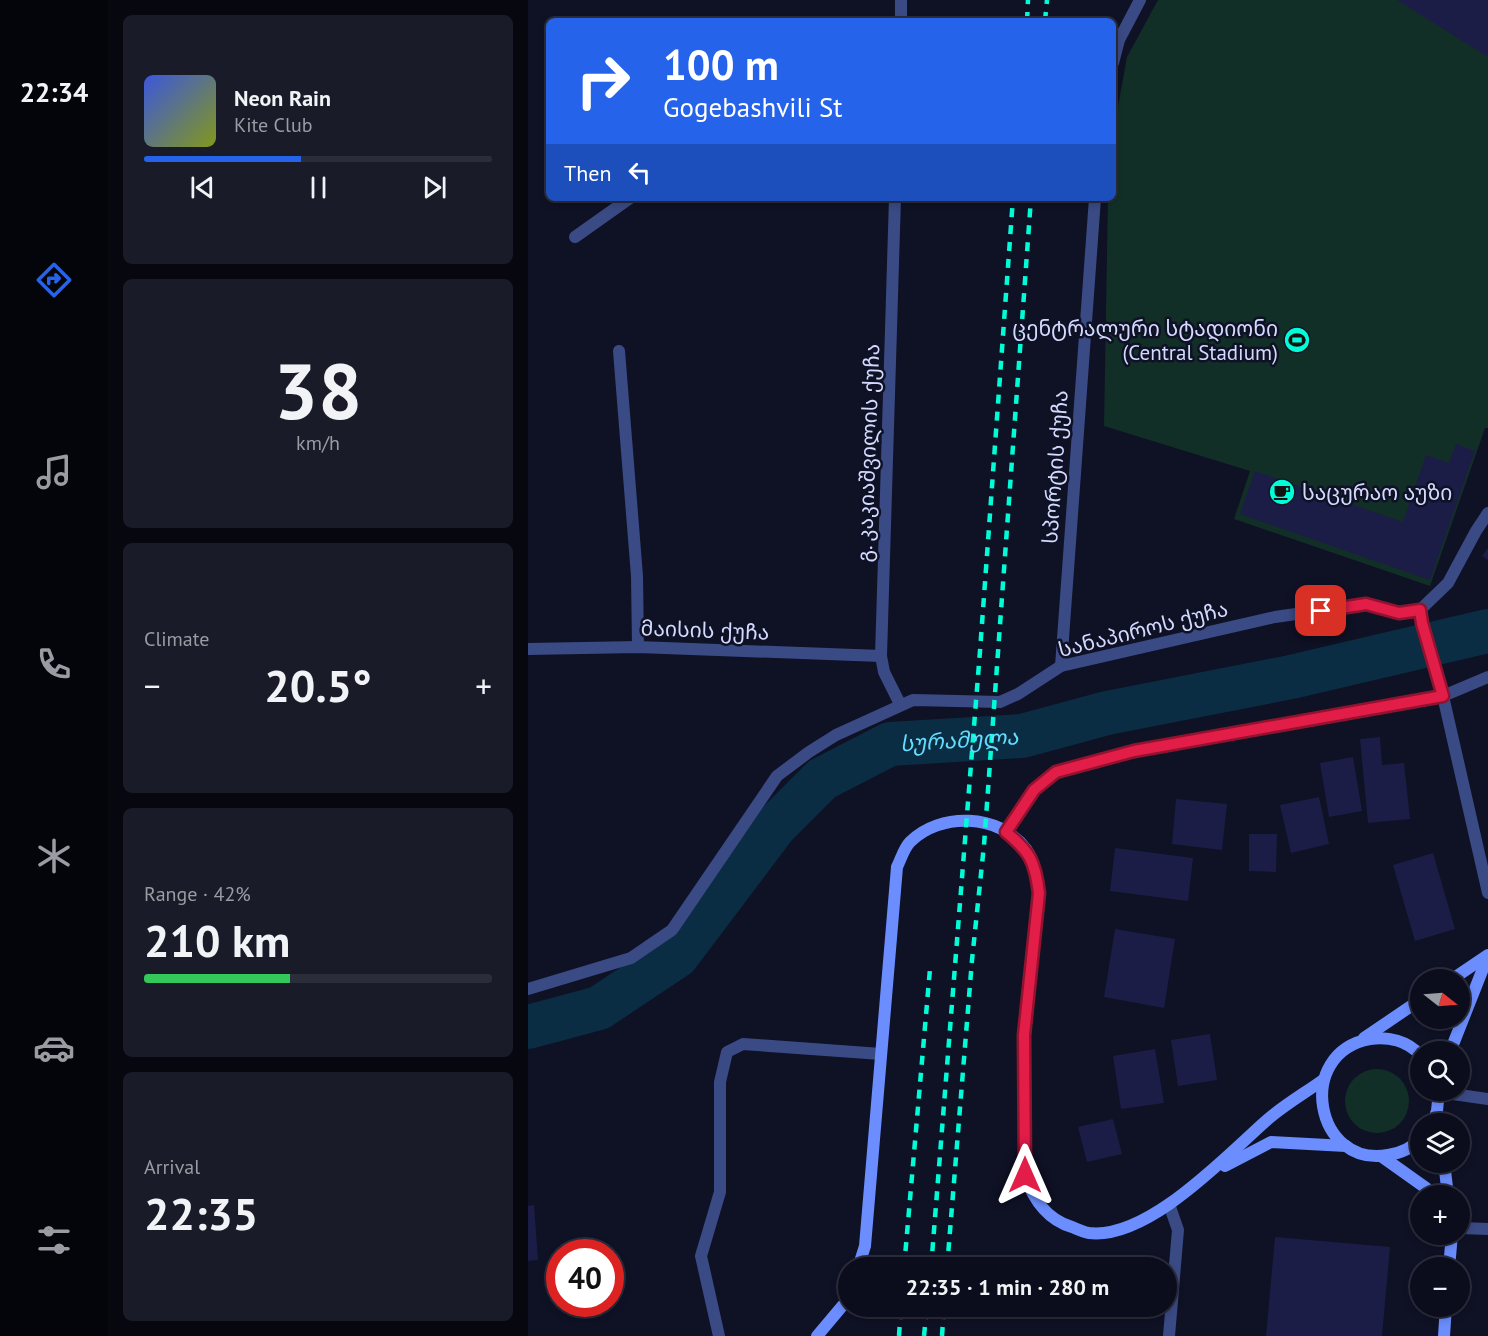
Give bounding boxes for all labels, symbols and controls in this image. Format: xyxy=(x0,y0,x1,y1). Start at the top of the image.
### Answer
text: 100 m xyxy=(663,37,779,92)
icon: right xyxy=(564,42,642,120)
text: 22:34 xyxy=(20,75,88,109)
text: Neon Rain xyxy=(234,84,331,112)
text: Gogebashvili St xyxy=(663,90,842,124)
text: Kite Club xyxy=(234,112,312,138)
icon: left xyxy=(623,156,656,189)
text: Then xyxy=(564,159,611,187)
icon: previous xyxy=(186,171,219,204)
icon: pause xyxy=(302,171,335,204)
icon: next xyxy=(418,171,451,204)
icon: directions xyxy=(33,259,75,301)
place label: ცენტრალური სტადიონი (Central Stadium) xyxy=(1012,315,1278,366)
sports icon: ცენტრალური სტადიონი (Central Stadium) xyxy=(1282,325,1312,355)
text: 38 xyxy=(274,340,362,441)
street label: გ. კაკიაშვილის ქუჩა xyxy=(851,343,885,563)
street label: სპორტის ქუჩა xyxy=(1036,389,1074,545)
text: km/h xyxy=(296,430,340,456)
icon: music xyxy=(33,451,75,493)
cafe icon: საცურაო აუზი xyxy=(1267,477,1297,507)
place label: საცურაო აუზი xyxy=(1302,479,1452,506)
pin xyxy=(1295,585,1346,636)
icon: arrive xyxy=(1304,594,1337,627)
street label: სანაპიროს ქუჩა xyxy=(1055,595,1231,663)
street label: მაისის ქუჩა xyxy=(640,614,770,646)
text: Climate xyxy=(144,626,210,652)
icon: phone xyxy=(33,643,75,685)
text: 20.5° xyxy=(264,656,372,714)
text: − xyxy=(144,664,161,707)
text: + xyxy=(475,664,492,707)
water label: სურამულა xyxy=(899,722,1020,757)
icon: climate xyxy=(33,835,75,877)
text: Range · 42% xyxy=(144,881,251,907)
text: 210 km xyxy=(144,911,290,969)
north arrow xyxy=(1410,969,1470,1029)
map controls xyxy=(1410,969,1470,1317)
icon: car xyxy=(33,1027,75,1069)
button: search xyxy=(1410,1041,1470,1101)
button: layers xyxy=(1410,1113,1470,1173)
position arrow xyxy=(993,1143,1057,1207)
text: Arrival xyxy=(144,1154,200,1180)
text: 22:35 xyxy=(144,1184,258,1242)
button: + xyxy=(1410,1185,1470,1245)
icon: filters xyxy=(33,1219,75,1261)
speed limit sign: 40 xyxy=(546,1239,624,1317)
button: − xyxy=(1410,1257,1470,1317)
text: 22:35 · 1 min · 280 m xyxy=(906,1273,1109,1301)

